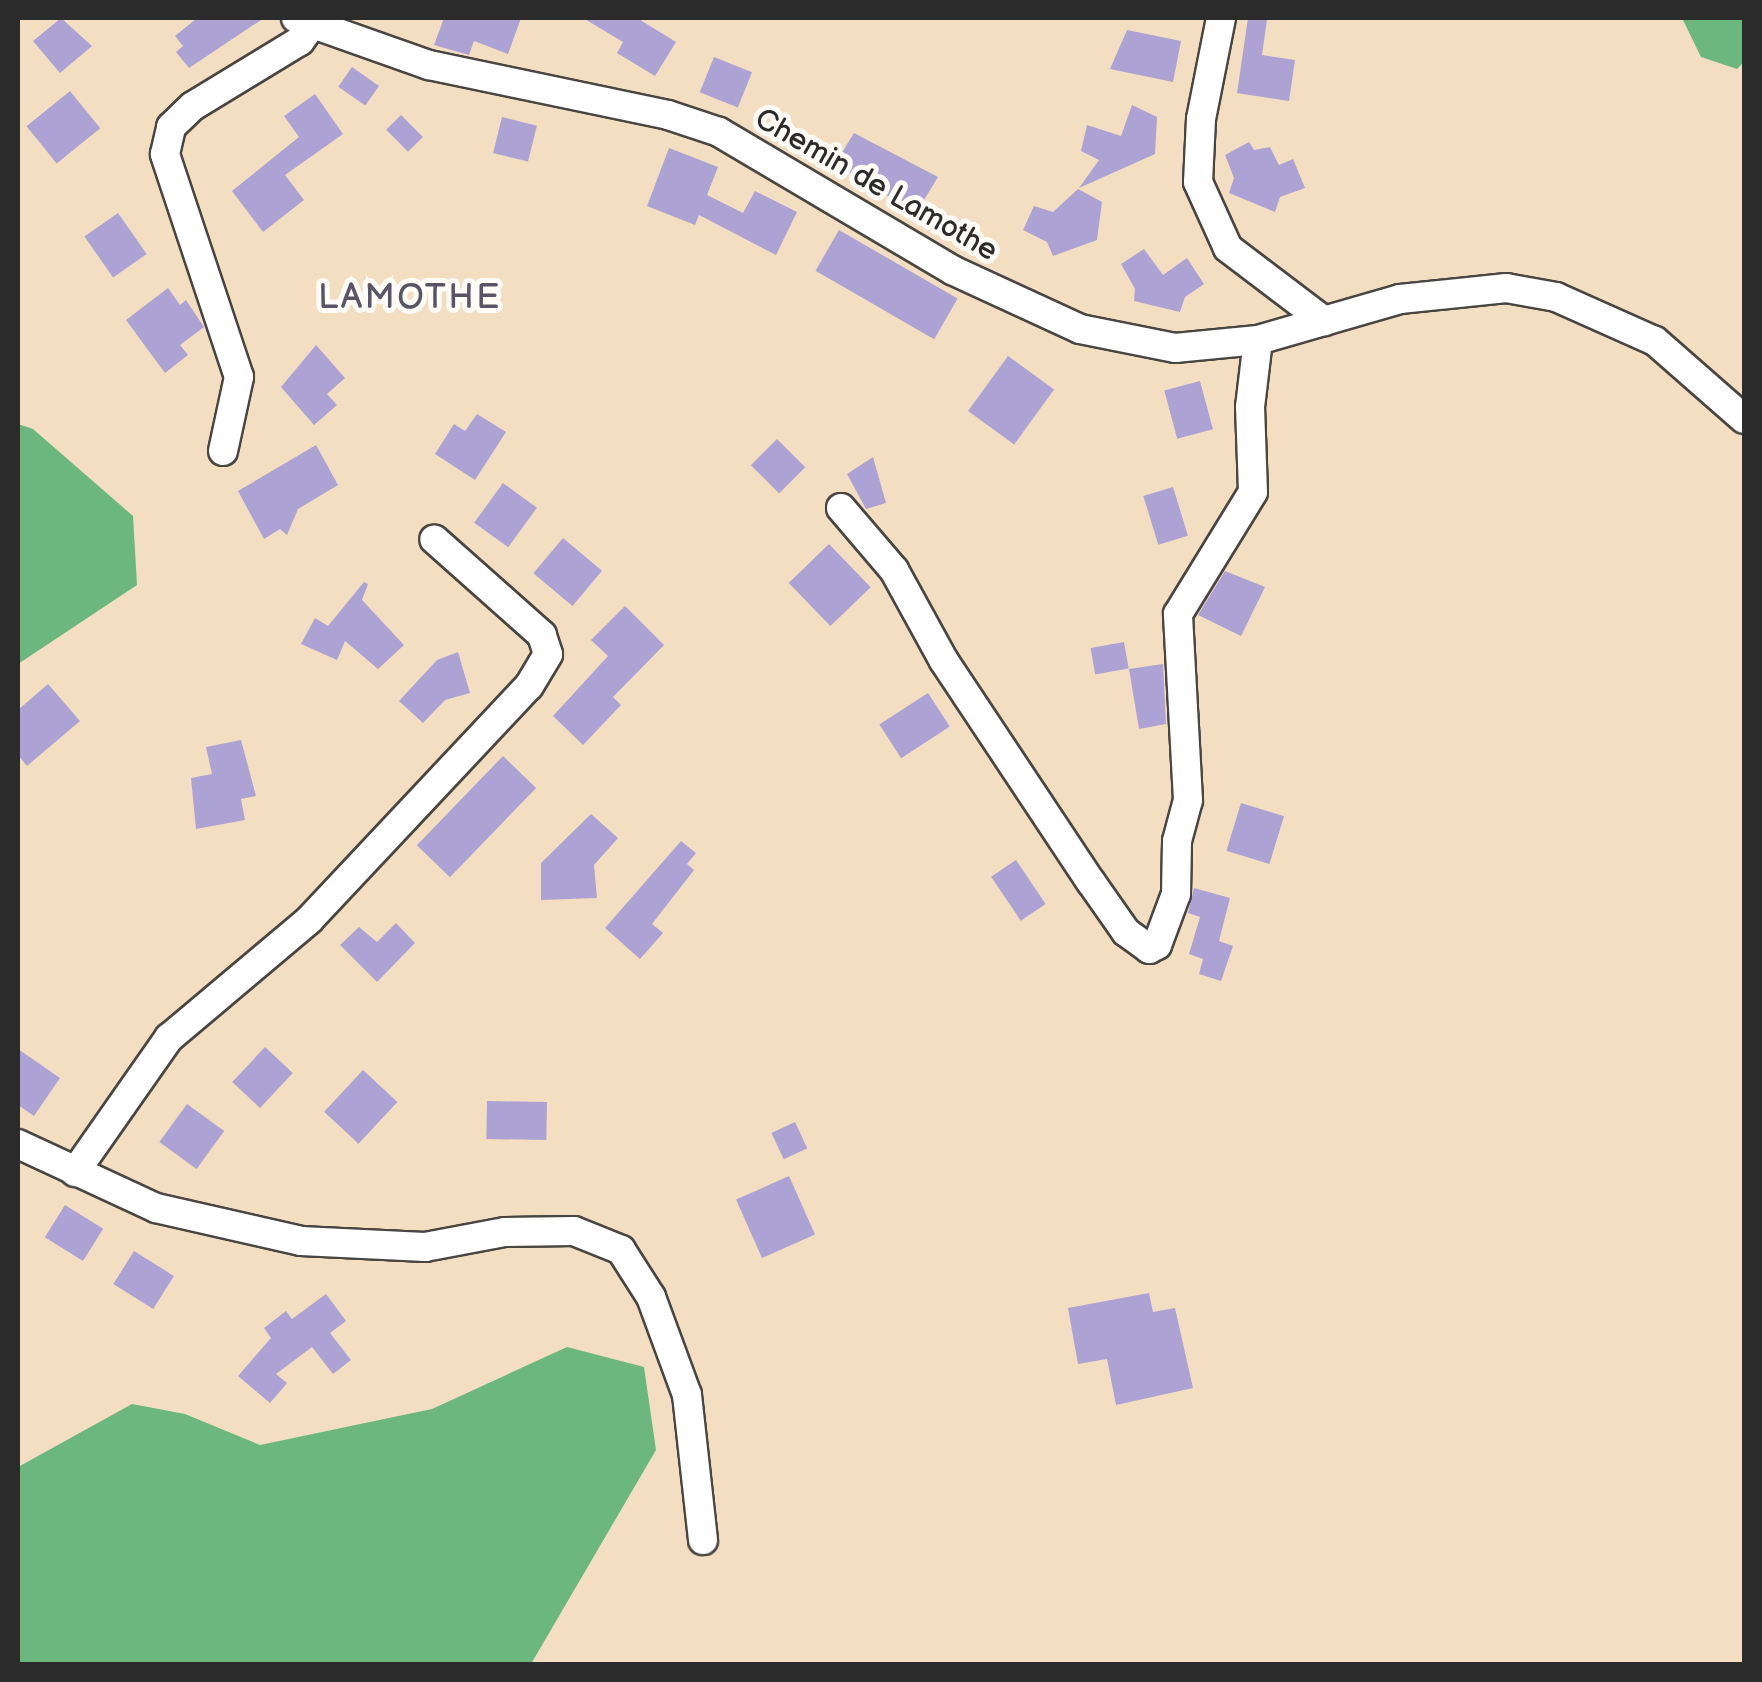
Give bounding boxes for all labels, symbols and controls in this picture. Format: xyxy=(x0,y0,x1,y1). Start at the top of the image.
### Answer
street label: Chemin de Lamothe xyxy=(748,101,1004,269)
district label: LAMOTHE xyxy=(318,277,502,319)

